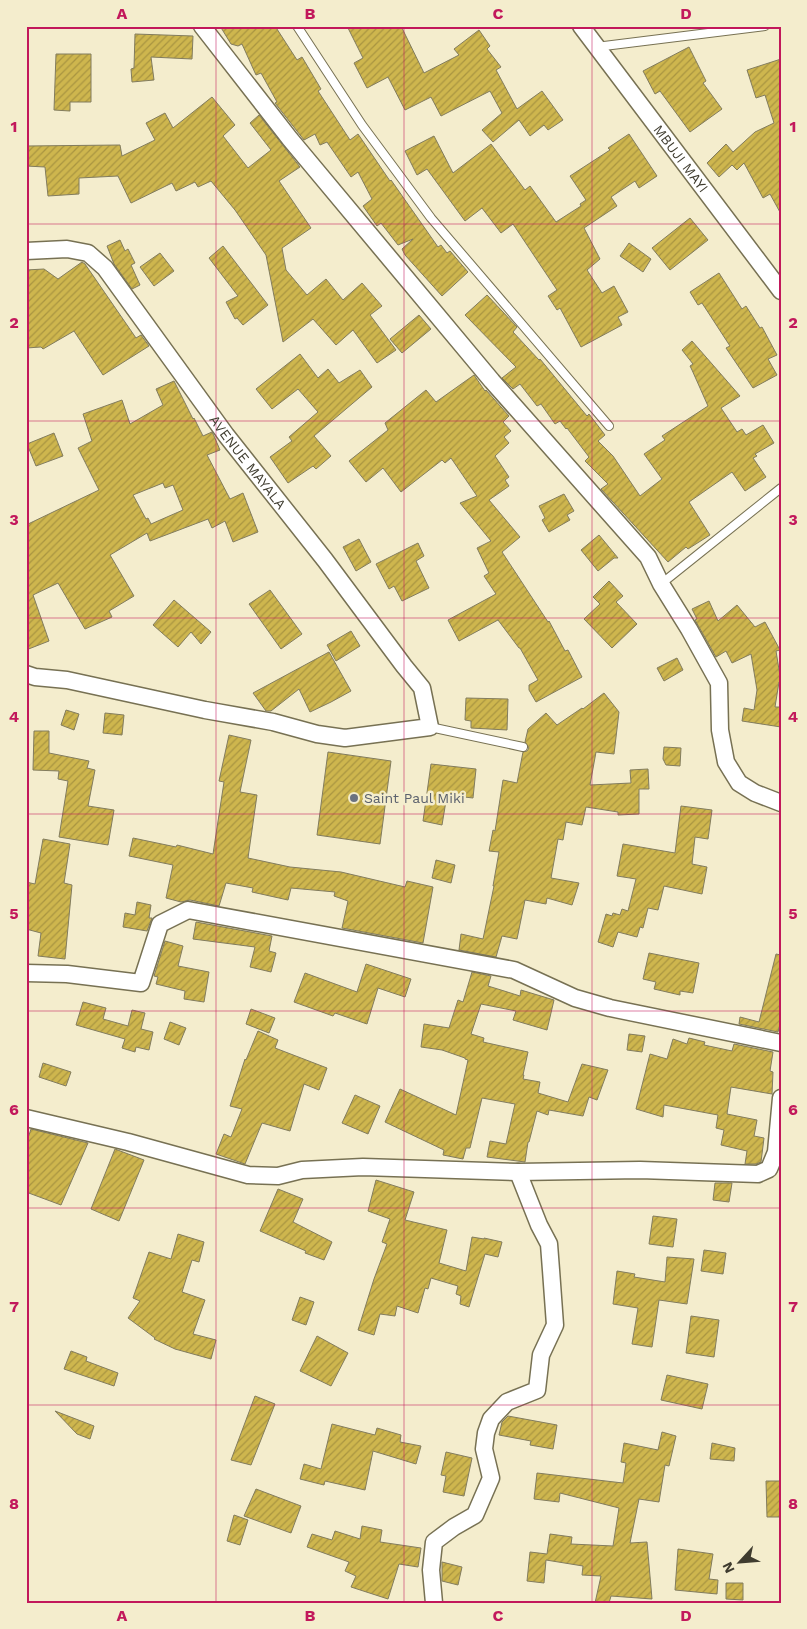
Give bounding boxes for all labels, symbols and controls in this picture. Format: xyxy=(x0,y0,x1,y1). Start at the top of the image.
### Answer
text: A xyxy=(117,4,128,23)
text: B xyxy=(305,4,316,23)
text: C xyxy=(493,4,504,23)
text: D xyxy=(680,4,692,23)
text: 1 xyxy=(11,117,17,136)
text: 1 xyxy=(790,117,796,136)
street label: MBUJI MAYI xyxy=(650,122,712,195)
text: 2 xyxy=(9,313,19,332)
text: 2 xyxy=(788,313,798,332)
street label: AVENUE MAYALA xyxy=(206,412,289,512)
text: 3 xyxy=(9,510,19,529)
text: 3 xyxy=(788,510,798,529)
text: 4 xyxy=(9,707,19,726)
text: 4 xyxy=(788,707,798,726)
place label: Saint Paul Miki xyxy=(364,790,465,806)
marker: Saint Paul Miki xyxy=(348,792,360,804)
text: 5 xyxy=(9,904,19,923)
text: 5 xyxy=(788,904,798,923)
text: 6 xyxy=(9,1100,19,1119)
text: 6 xyxy=(788,1100,798,1119)
text: 7 xyxy=(9,1297,19,1316)
text: 7 xyxy=(788,1297,798,1316)
text: 8 xyxy=(9,1494,19,1513)
text: 8 xyxy=(788,1494,798,1513)
north arrow xyxy=(714,1536,764,1586)
text: N xyxy=(719,1560,738,1576)
text: A xyxy=(117,1606,128,1625)
text: B xyxy=(305,1606,316,1625)
text: C xyxy=(493,1606,504,1625)
text: D xyxy=(680,1606,692,1625)

